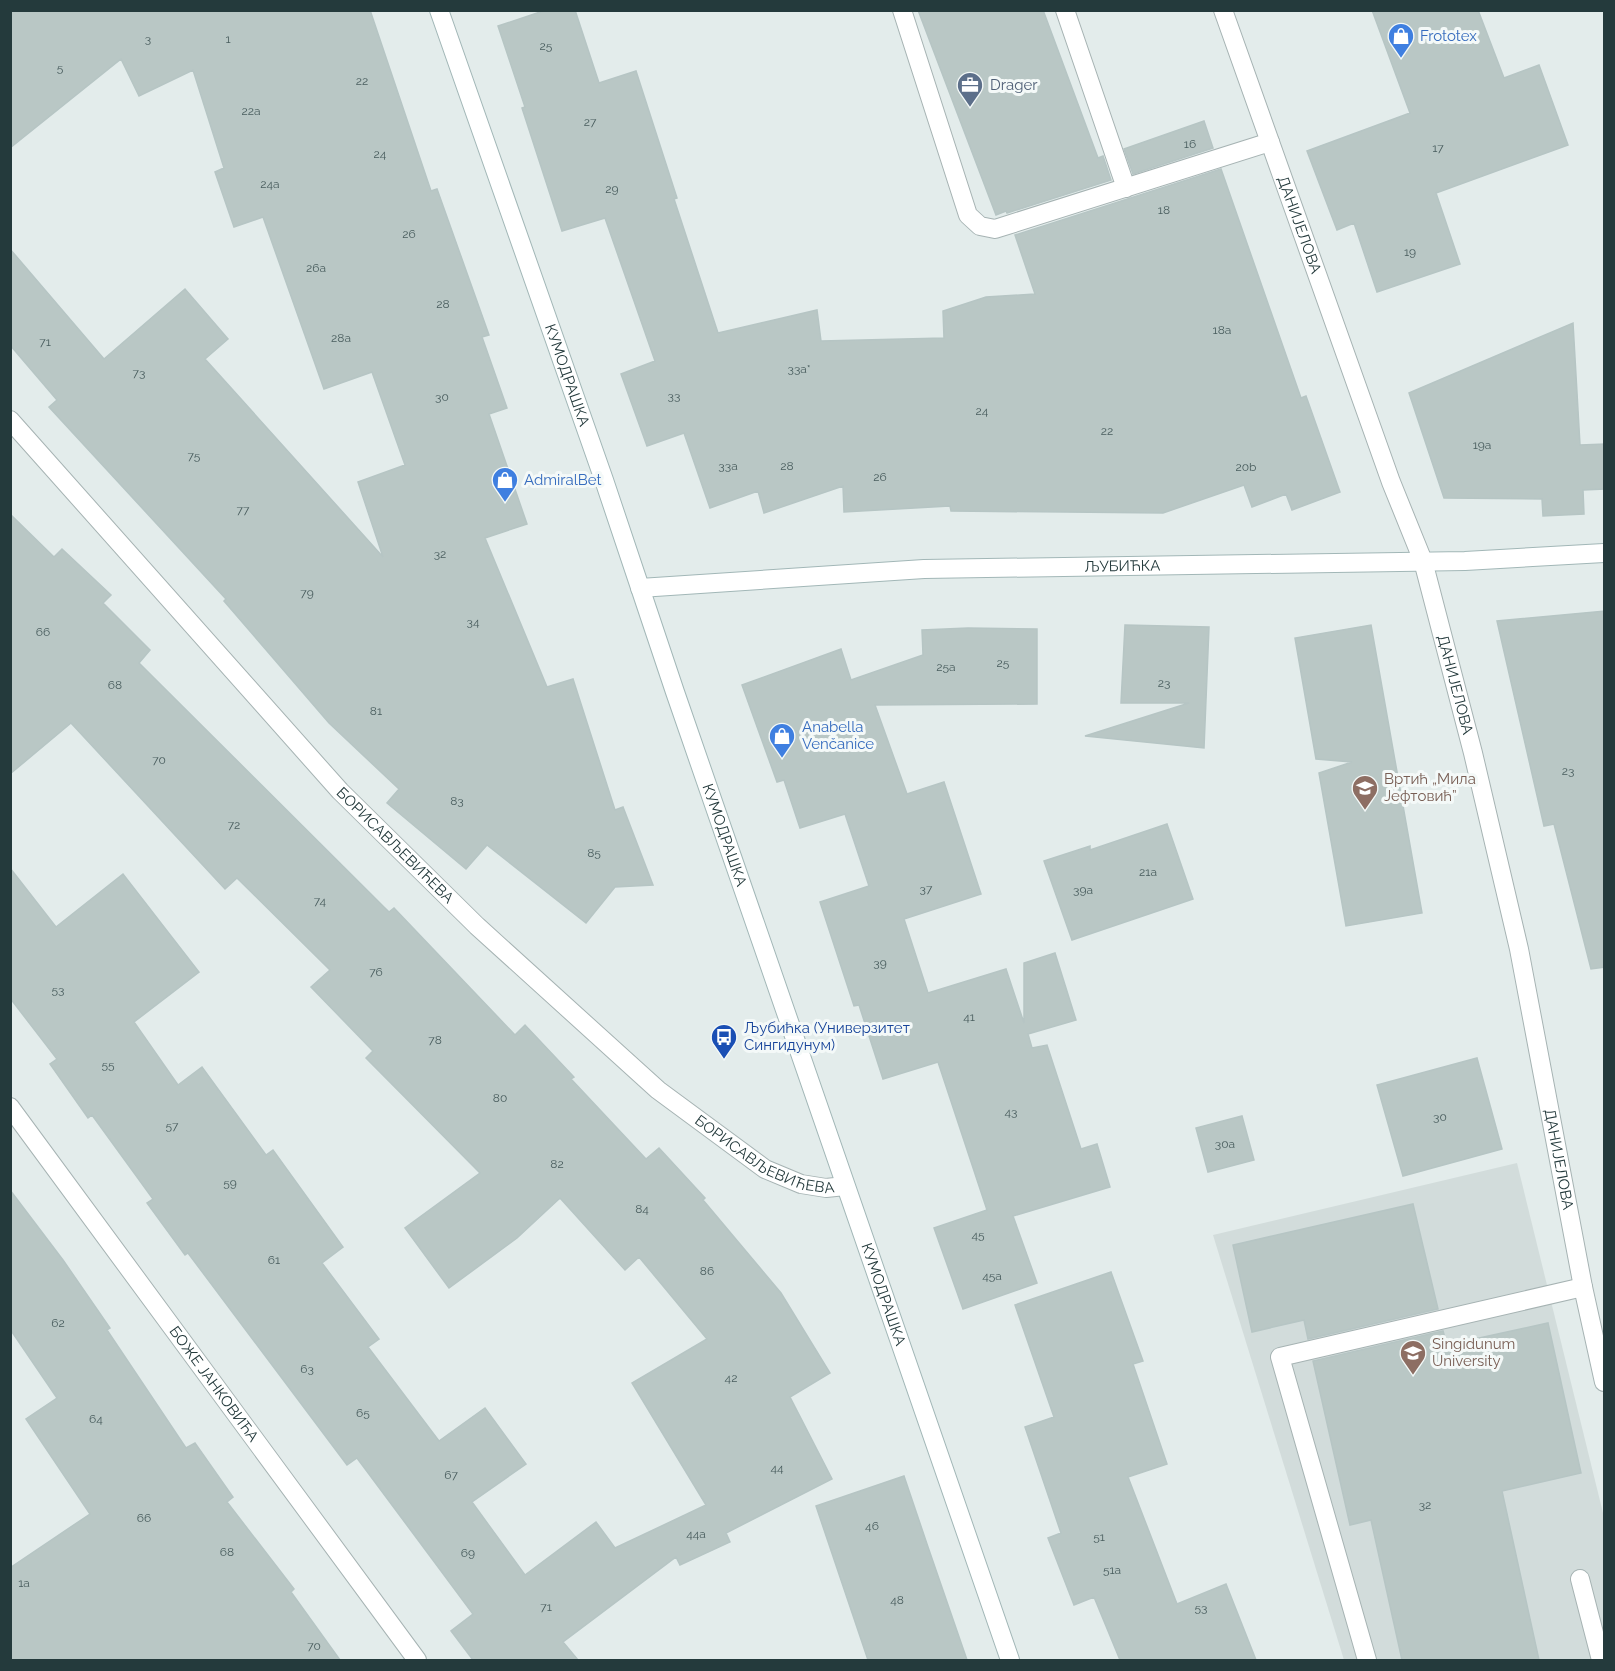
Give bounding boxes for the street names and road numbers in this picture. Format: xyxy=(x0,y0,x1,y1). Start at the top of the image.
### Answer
street label: ДАНИЈЕЛОВА xyxy=(1274,174,1325,276)
street label: КУМОДРАШКА xyxy=(541,322,593,429)
street label: ЉУБИЋКА xyxy=(1084,557,1160,576)
street label: ДАНИЈЕЛОВА xyxy=(1434,633,1477,736)
street label: КУМОДРАШКА xyxy=(698,781,751,889)
street label: БОРИСАВЉЕВИЋЕВА xyxy=(333,784,458,907)
street label: ДАНИЈЕЛОВА xyxy=(1540,1107,1577,1211)
street label: БОРИСАВЉЕВИЋЕВА xyxy=(691,1111,835,1197)
street label: КУМОДРАШКА xyxy=(857,1241,909,1348)
street label: БОЖЕ ЈАНКОВИЋА xyxy=(165,1323,262,1445)

